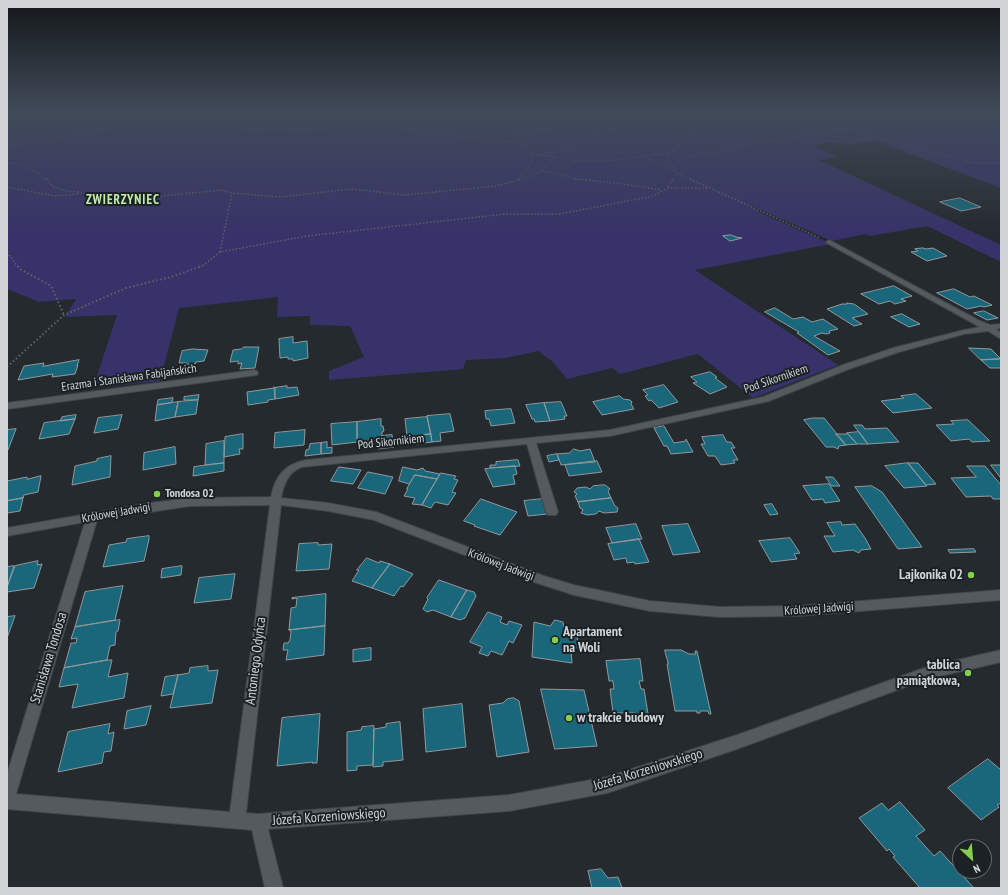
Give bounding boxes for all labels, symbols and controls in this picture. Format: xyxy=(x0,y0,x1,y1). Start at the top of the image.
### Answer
district label: ZWIERZYNIEC xyxy=(86,192,160,208)
street label: Erazma i Stanisława Fabijańskich xyxy=(61,361,197,395)
street label: Pod Sikornikiem xyxy=(742,361,810,397)
street label: Pod Sikornikiem xyxy=(357,431,425,453)
place label: Tondosa 02 xyxy=(165,487,214,501)
marker: Tondosa 02 xyxy=(152,489,162,499)
street label: Królowej Jadwigi xyxy=(81,500,151,526)
street label: Królowej Jadwigi xyxy=(466,546,536,584)
place label: Lajkonika 02 xyxy=(899,567,963,583)
marker: Lajkonika 02 xyxy=(966,570,976,580)
street label: Królowej Jadwigi xyxy=(784,599,854,619)
street label: Stanisława Tondosa xyxy=(27,610,71,706)
street label: Antoniego Odyńca xyxy=(242,616,270,706)
place label: Apartament na Woli xyxy=(563,624,622,656)
marker: Apartament na Woli xyxy=(550,635,560,645)
place label: tablica pamiątkowa, xyxy=(897,657,960,690)
marker: tablica pamiątkowa, xyxy=(963,668,973,678)
place label: w trakcie budowy xyxy=(577,710,664,726)
marker: w trakcie budowy xyxy=(564,713,574,723)
street label: Józefa Korzeniowskiego xyxy=(591,745,705,795)
street label: Józefa Korzeniowskiego xyxy=(272,805,386,829)
north arrow xyxy=(952,839,992,879)
text: N xyxy=(971,861,983,876)

